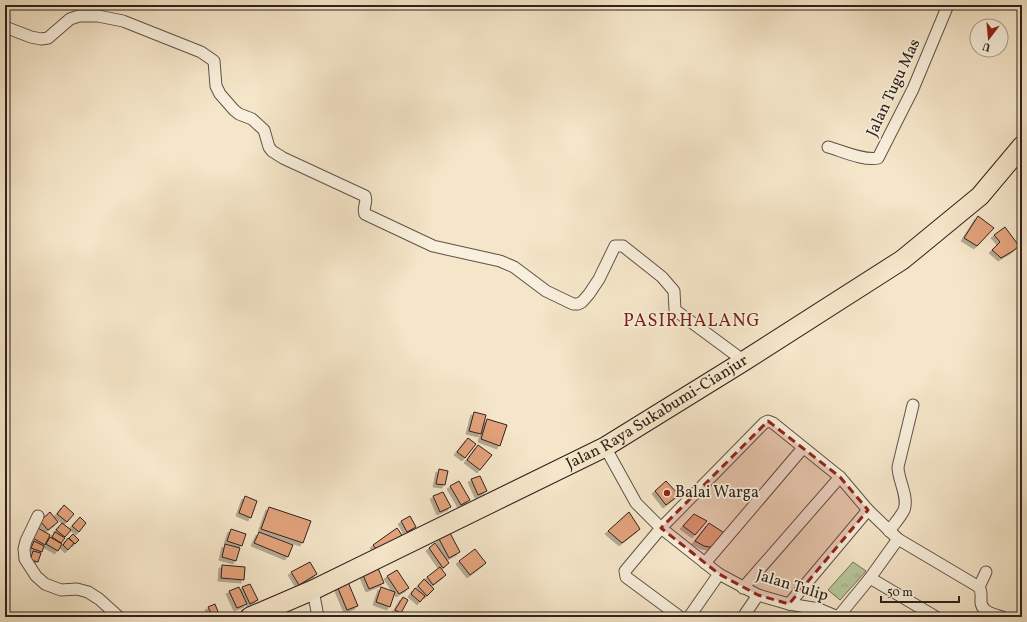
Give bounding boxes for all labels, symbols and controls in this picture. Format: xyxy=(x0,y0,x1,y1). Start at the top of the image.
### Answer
north arrow xyxy=(969,18,1009,58)
street label: Jalan Tugu Mas xyxy=(862,35,926,141)
text: U xyxy=(981,38,992,54)
district label: PASIRHALANG xyxy=(623,309,761,334)
street label: Jalan Raya Sukabumi-Cianjur xyxy=(562,350,753,475)
place label: Balai Warga xyxy=(675,482,759,504)
marker: Balai Warga xyxy=(662,488,672,498)
street label: Jalan Tulip xyxy=(753,565,831,607)
scale bar xyxy=(881,578,959,604)
text: 50 m xyxy=(887,585,913,601)

